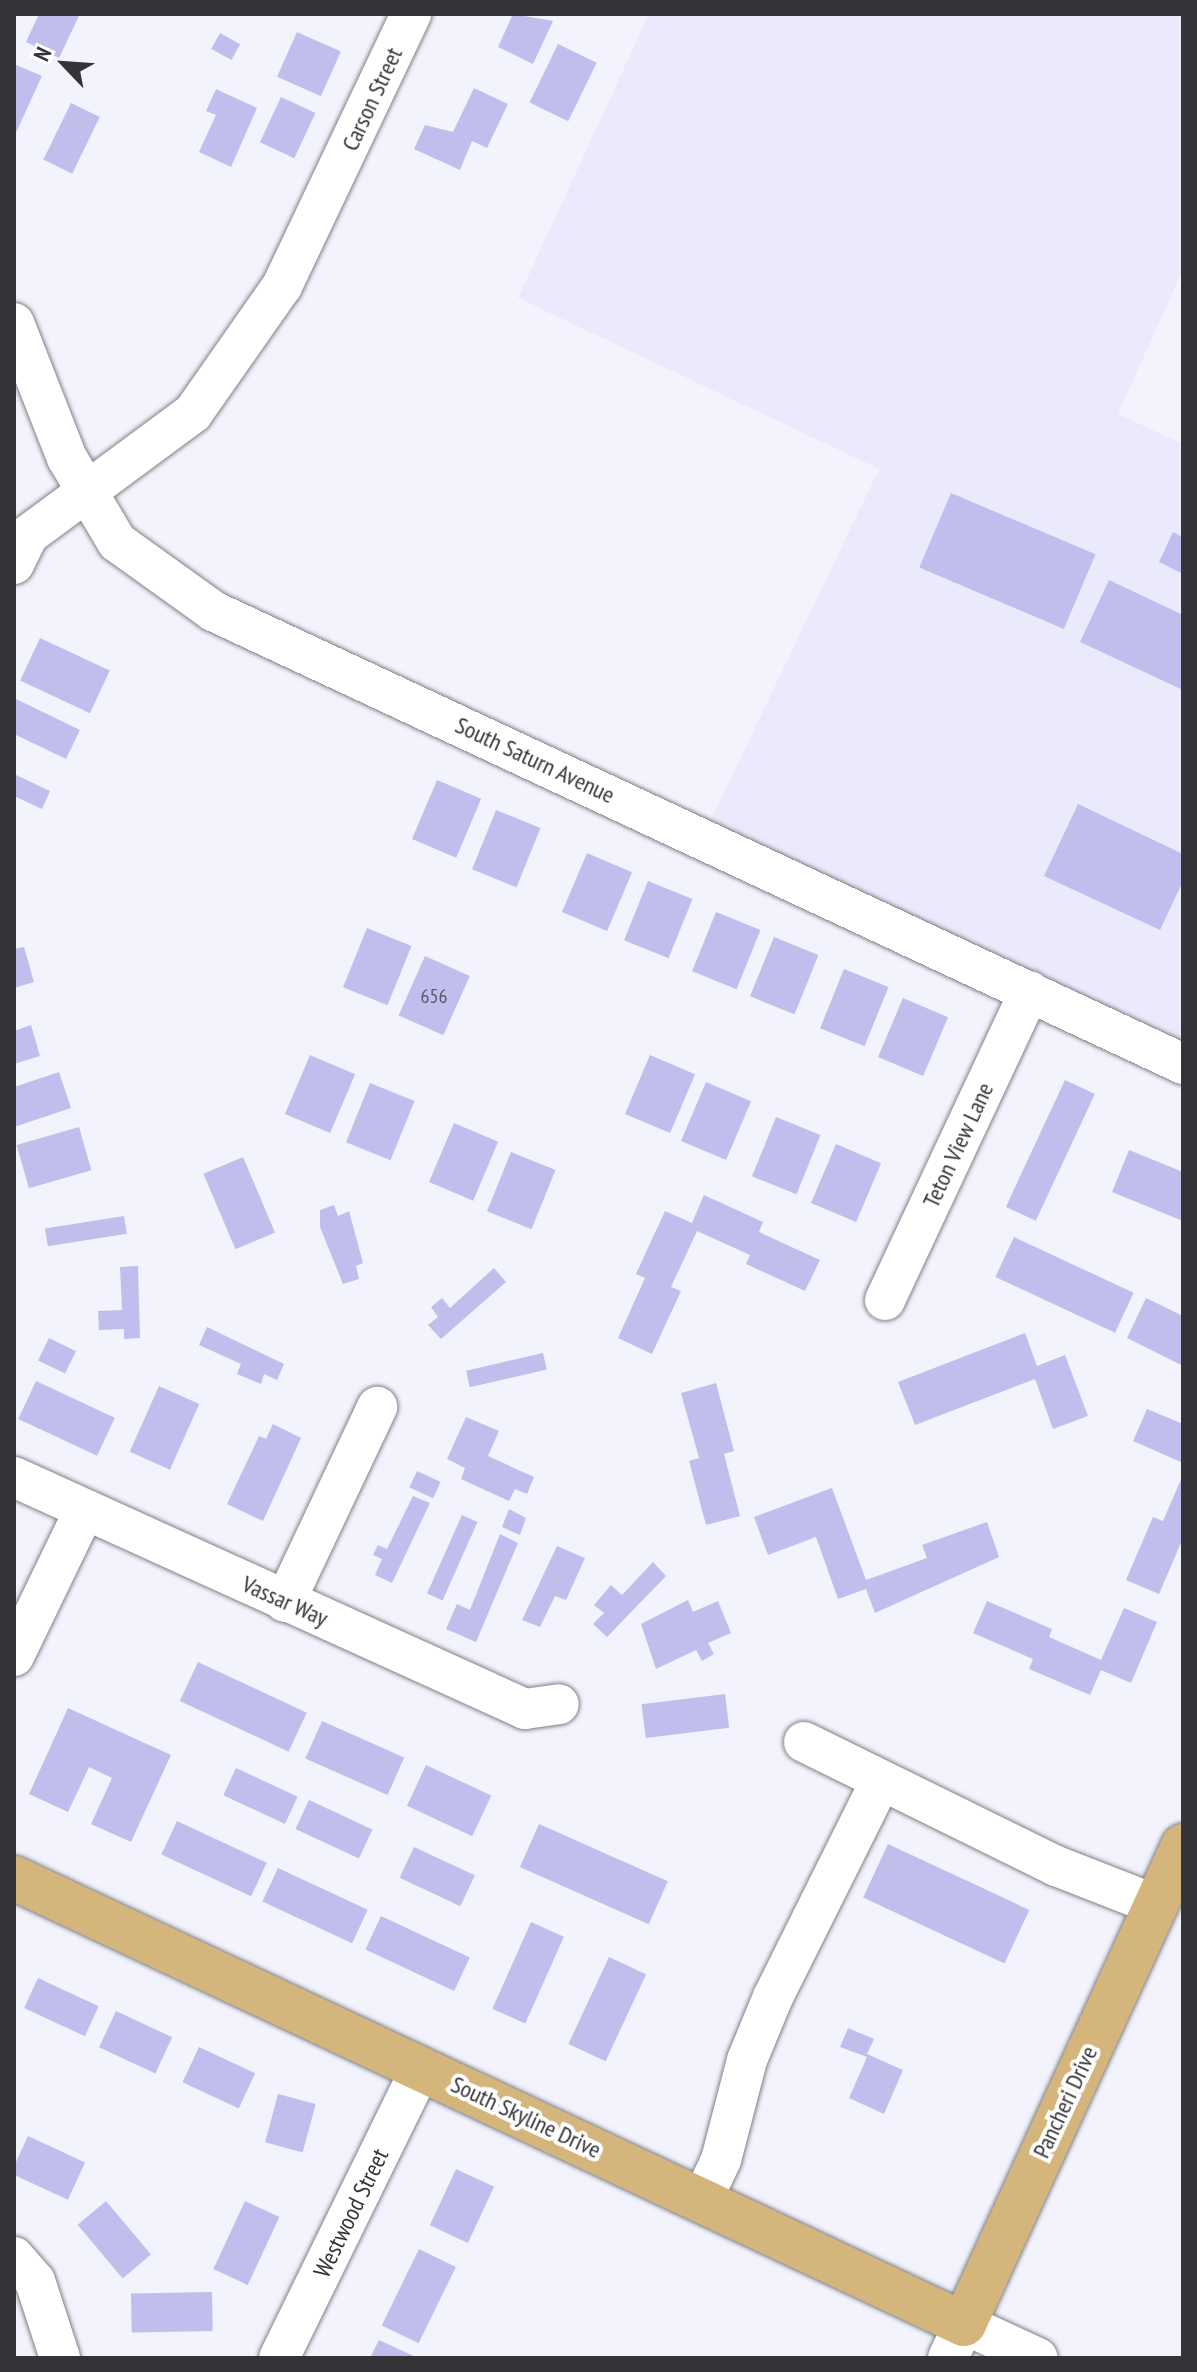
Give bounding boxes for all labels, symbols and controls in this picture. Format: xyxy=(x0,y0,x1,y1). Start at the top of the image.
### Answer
north arrow xyxy=(24,24,104,104)
text: N xyxy=(27,43,57,65)
street label: Carson Street xyxy=(336,43,408,155)
street label: South Saturn Avenue xyxy=(450,710,620,810)
house number: 656 xyxy=(421,984,447,1008)
street label: Teton View Lane xyxy=(916,1077,1000,1213)
street label: Vassar Way xyxy=(238,1569,332,1633)
street label: Pancheri Drive xyxy=(1027,2042,1103,2162)
street label: South Skyline Drive xyxy=(447,2070,605,2164)
street label: Westwood Street xyxy=(307,2144,395,2282)

